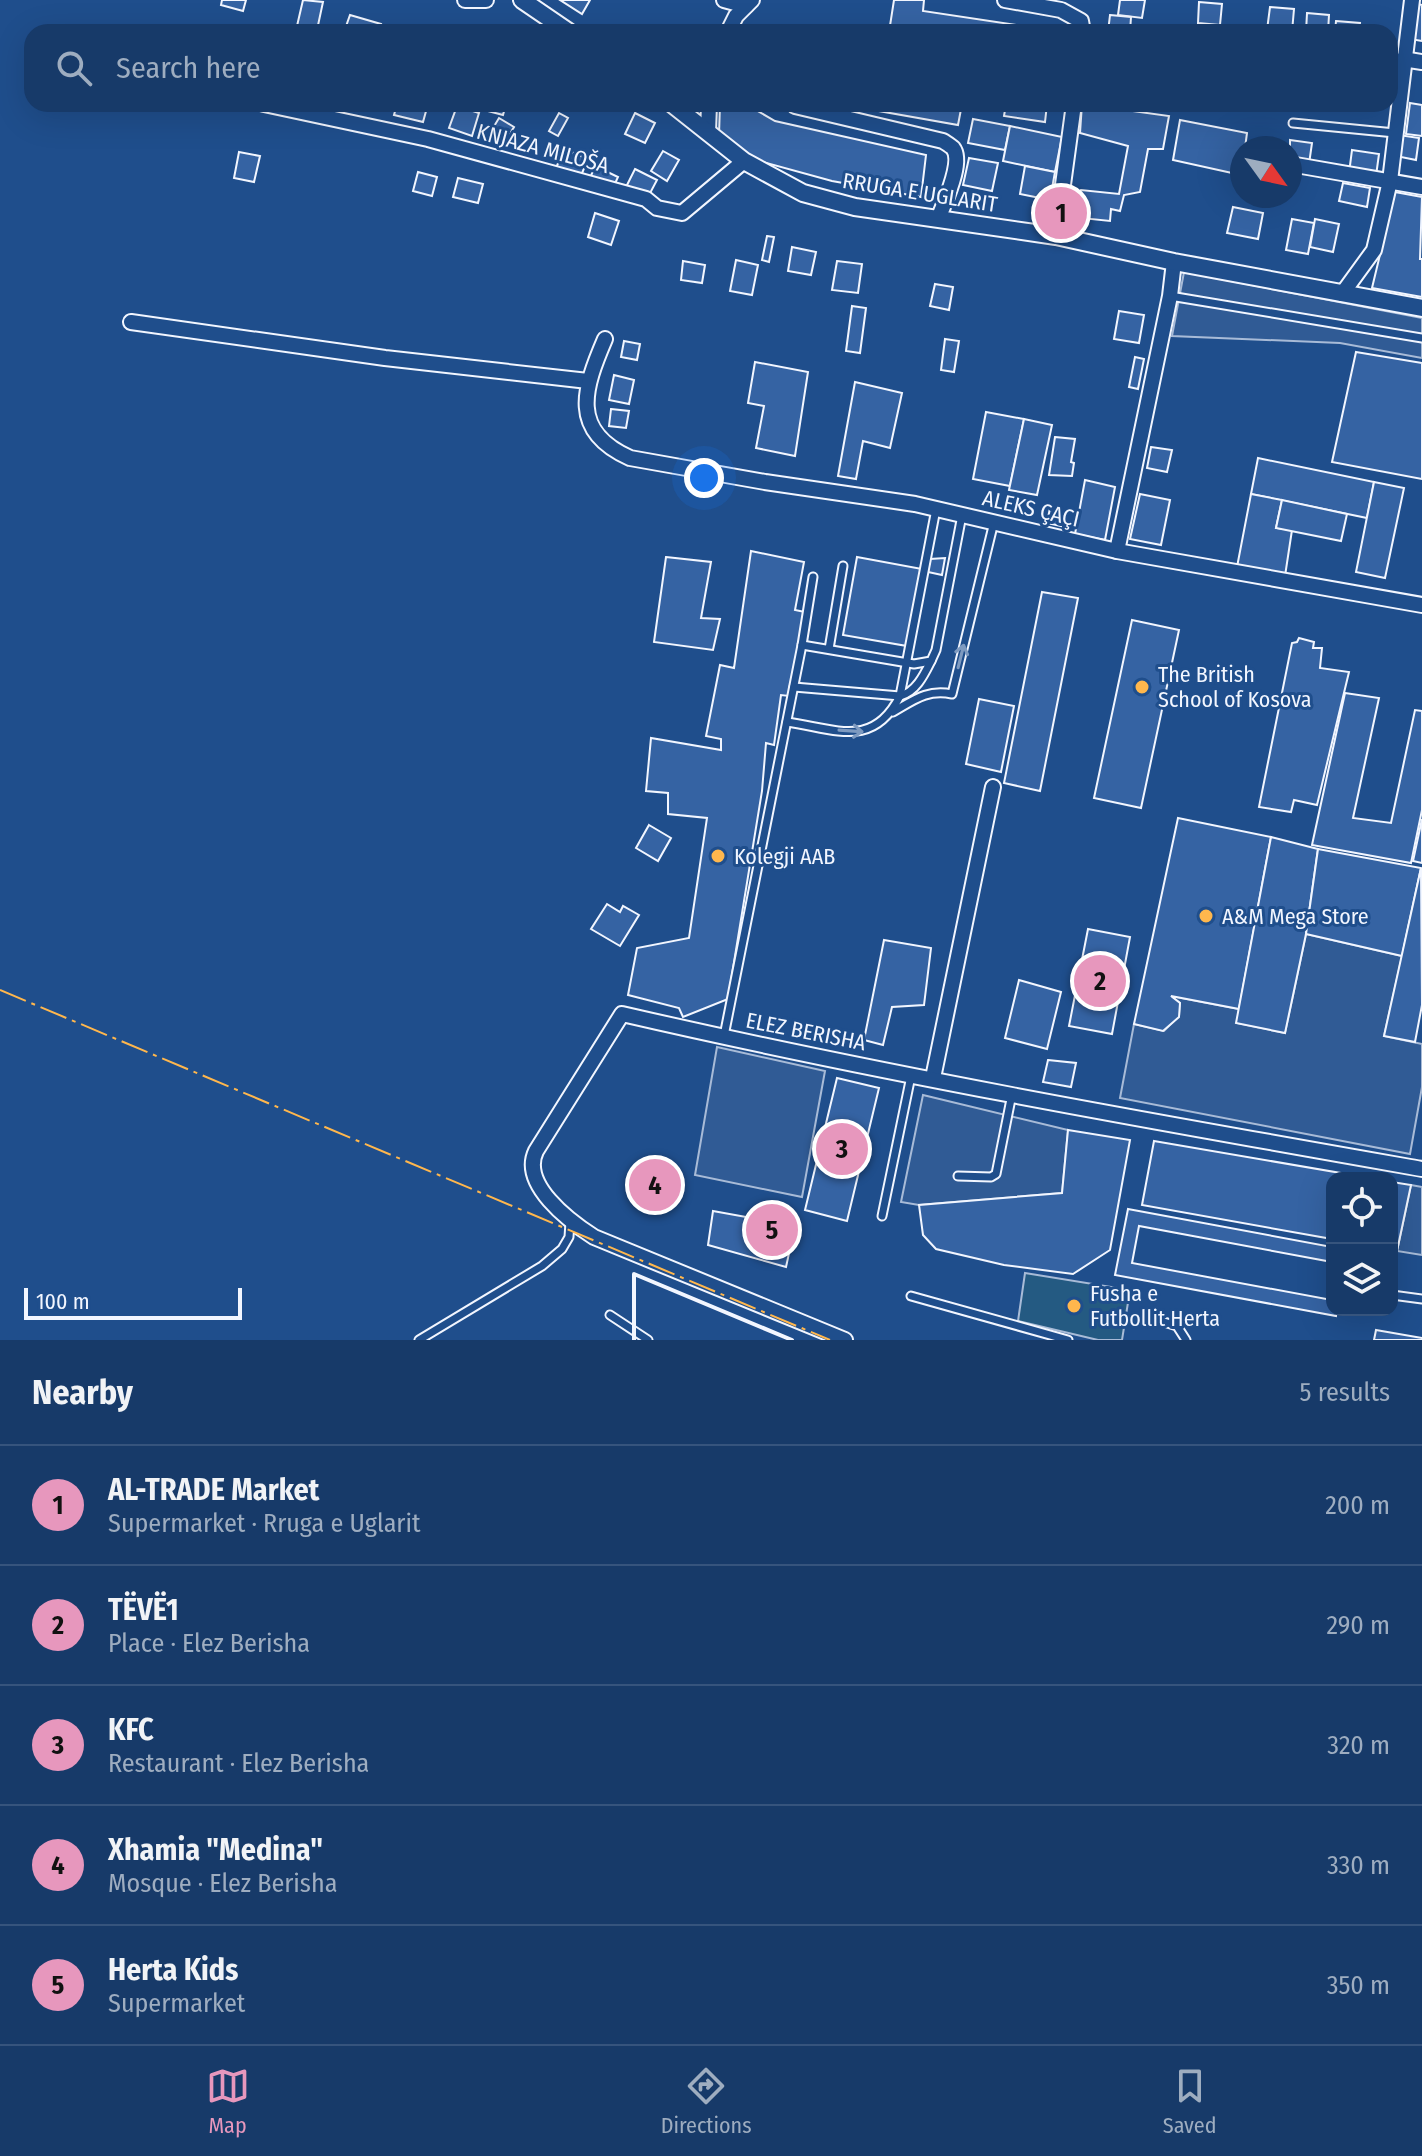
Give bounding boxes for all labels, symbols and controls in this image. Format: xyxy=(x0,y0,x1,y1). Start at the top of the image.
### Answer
search box xyxy=(24,24,1398,112)
icon: search xyxy=(52,46,96,90)
text: Search here xyxy=(116,50,261,86)
street label: KNJAZA MILOŠA xyxy=(474,118,612,179)
north arrow xyxy=(1230,136,1302,208)
street label: RRUGA E UGLARIT xyxy=(841,167,1000,218)
pin: 1 xyxy=(1035,183,1087,243)
your location xyxy=(684,458,724,498)
street label: ALEKS ÇAÇI xyxy=(980,484,1082,534)
one-way arrow xyxy=(955,643,970,669)
place label: The British School of Kosova xyxy=(1158,661,1312,713)
marker: The British School of Kosova xyxy=(1133,678,1151,696)
one-way arrow xyxy=(838,724,864,739)
place label: Kolegji AAB xyxy=(734,843,835,870)
marker: Kolegji AAB xyxy=(709,847,727,865)
place label: A&M Mega Store xyxy=(1222,903,1369,930)
marker: A&M Mega Store xyxy=(1197,907,1215,925)
pin: 2 xyxy=(1074,951,1126,1011)
street label: ELEZ BERISHA xyxy=(744,1007,869,1056)
pin: 3 xyxy=(816,1119,868,1179)
pin: 4 xyxy=(629,1155,681,1215)
map controls xyxy=(1326,1172,1398,1316)
button: locate xyxy=(1326,1172,1398,1244)
pin: 5 xyxy=(746,1200,798,1260)
button: layers xyxy=(1326,1244,1398,1316)
place label: Fusha e Futbollit Herta xyxy=(1090,1280,1220,1332)
scale bar xyxy=(24,1284,242,1320)
text: 100 m xyxy=(36,1288,90,1315)
marker: Fusha e Futbollit Herta xyxy=(1065,1297,1083,1315)
text: Nearby xyxy=(32,1372,133,1413)
text: 5 results xyxy=(1300,1377,1390,1408)
text: AL-TRADE Market xyxy=(108,1472,319,1508)
text: 1 xyxy=(53,1490,64,1521)
text: 200 m xyxy=(1325,1490,1390,1521)
text: Supermarket · Rruga e Uglarit xyxy=(108,1508,421,1539)
text: TËVË1 xyxy=(108,1592,179,1628)
text: 2 xyxy=(52,1610,64,1641)
text: 290 m xyxy=(1326,1610,1390,1641)
text: Place · Elez Berisha xyxy=(108,1628,310,1659)
text: KFC xyxy=(108,1712,154,1748)
text: 3 xyxy=(52,1730,64,1761)
text: 320 m xyxy=(1327,1730,1390,1761)
text: Restaurant · Elez Berisha xyxy=(108,1748,369,1779)
text: Xhamia "Medina" xyxy=(108,1832,323,1868)
text: 4 xyxy=(51,1850,65,1881)
text: 330 m xyxy=(1327,1850,1390,1881)
text: Mosque · Elez Berisha xyxy=(108,1868,337,1899)
text: Herta Kids xyxy=(108,1952,238,1988)
text: 5 xyxy=(52,1970,64,2001)
text: 350 m xyxy=(1327,1970,1390,2001)
text: Supermarket xyxy=(108,1988,245,2019)
tab: Map xyxy=(206,2064,250,2139)
tab: Directions xyxy=(661,2064,752,2139)
tab: Saved xyxy=(1163,2064,1216,2139)

